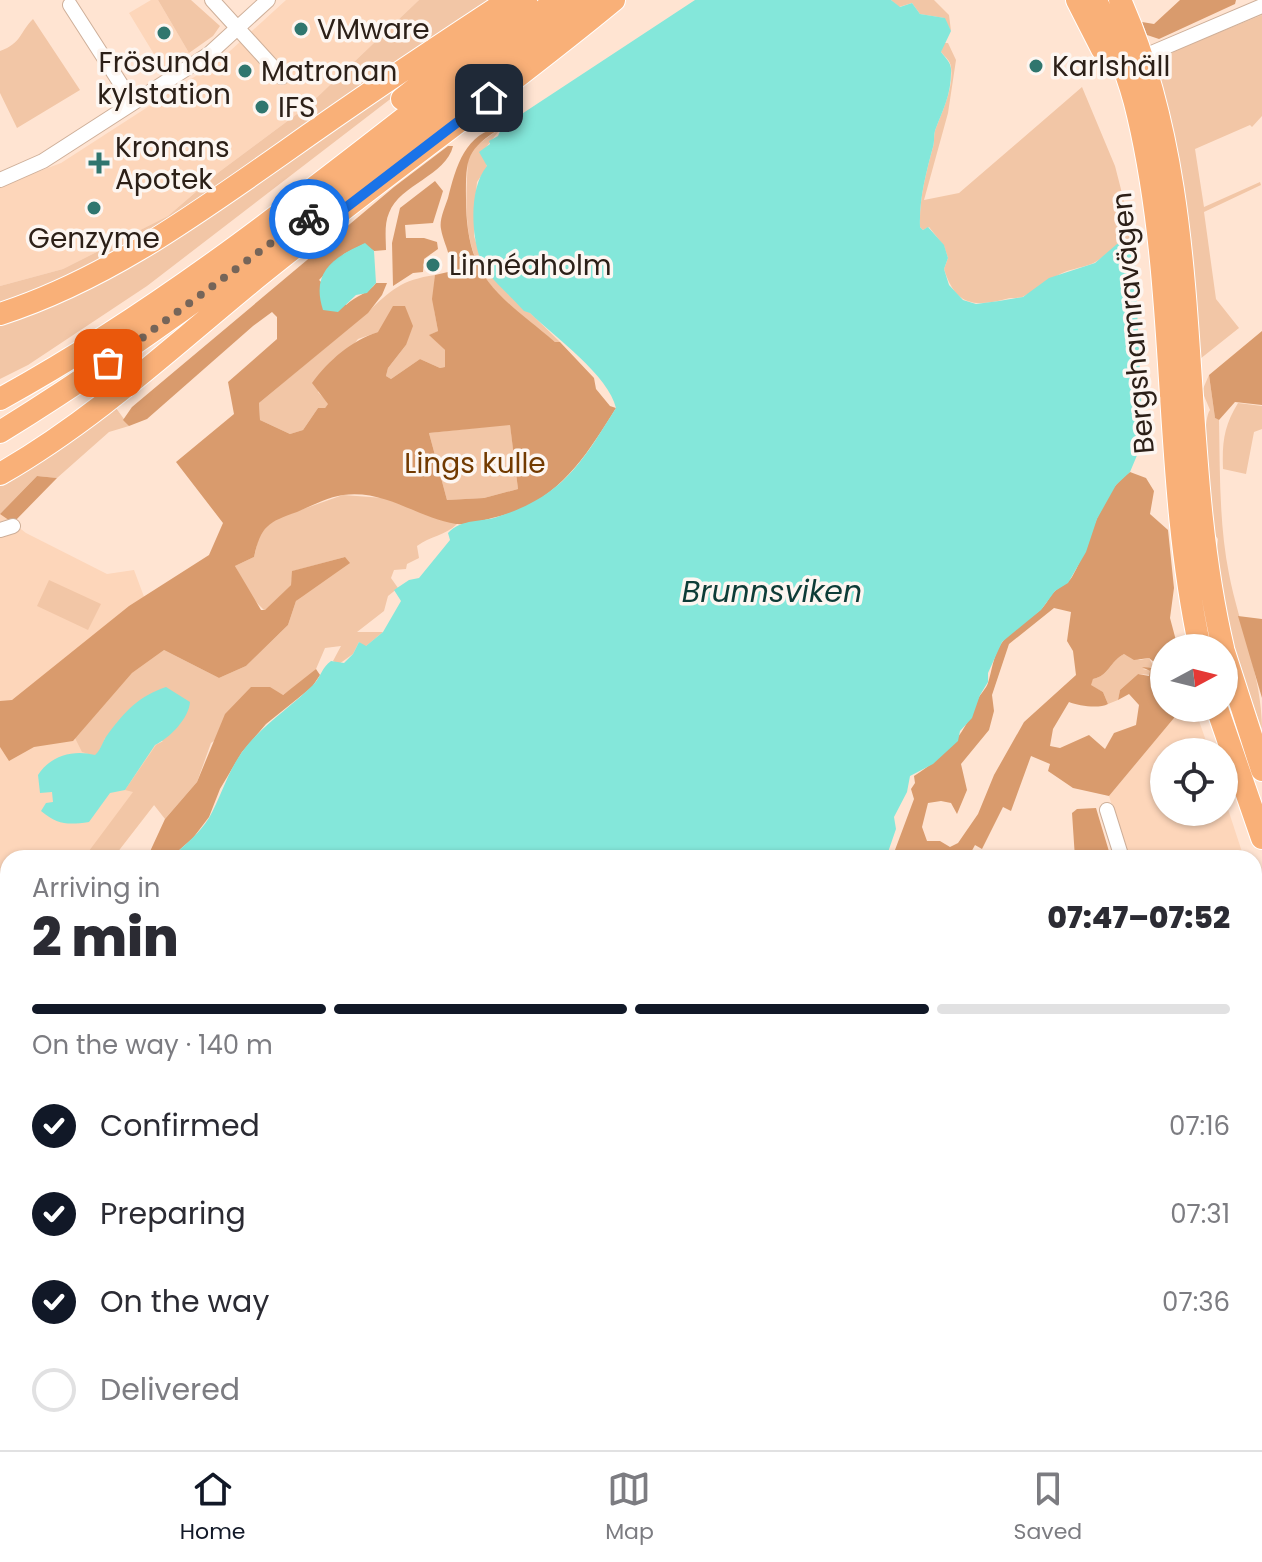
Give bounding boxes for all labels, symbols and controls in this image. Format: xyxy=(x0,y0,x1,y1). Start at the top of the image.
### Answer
place label: VMware xyxy=(317,10,430,49)
marker: VMware xyxy=(292,20,310,38)
marker: Frösunda kylstation xyxy=(155,24,173,42)
place label: Frösunda kylstation xyxy=(97,43,231,114)
place label: Karlshäll xyxy=(1052,47,1170,86)
place label: Matronan xyxy=(261,52,397,91)
marker: Karlshäll xyxy=(1027,57,1045,75)
marker: Matronan xyxy=(236,62,254,80)
pin xyxy=(455,64,523,132)
icon: home xyxy=(467,76,511,120)
place label: IFS xyxy=(278,88,315,127)
marker: IFS xyxy=(253,98,271,116)
place label: Kronans Apotek xyxy=(115,128,230,199)
marker: Kronans Apotek xyxy=(90,154,108,172)
courier xyxy=(269,179,349,259)
street label: Bergshamravägen xyxy=(1102,191,1164,455)
icon: bike xyxy=(287,197,331,241)
marker: Genzyme xyxy=(85,199,103,217)
place label: Genzyme xyxy=(28,219,160,258)
place label: Linnéaholm xyxy=(449,246,612,285)
marker: Linnéaholm xyxy=(424,256,442,274)
pin xyxy=(74,329,142,397)
icon: bag xyxy=(86,341,130,385)
park label: Lings kulle xyxy=(404,444,546,483)
water label: Brunnsviken xyxy=(682,570,862,613)
north arrow xyxy=(1150,634,1238,722)
map controls xyxy=(1150,634,1238,826)
button: locate xyxy=(1150,738,1238,826)
text: Arriving in xyxy=(32,870,161,906)
text: 07:47–07:52 xyxy=(1047,896,1230,939)
text: 2 min xyxy=(32,901,179,974)
text: On the way · 140 m xyxy=(32,1027,273,1063)
icon: check xyxy=(32,1104,76,1148)
text: Confirmed xyxy=(100,1104,260,1147)
text: 07:16 xyxy=(1169,1108,1230,1144)
icon: check xyxy=(32,1192,76,1236)
text: Preparing xyxy=(100,1192,246,1235)
text: 07:31 xyxy=(1170,1196,1230,1232)
icon: check xyxy=(32,1280,76,1324)
text: On the way xyxy=(100,1280,269,1323)
text: 07:36 xyxy=(1162,1284,1230,1320)
text: Delivered xyxy=(100,1368,240,1411)
tab: Home xyxy=(180,1467,245,1548)
tab: Map xyxy=(605,1467,654,1548)
tab: Saved xyxy=(1014,1467,1082,1548)

